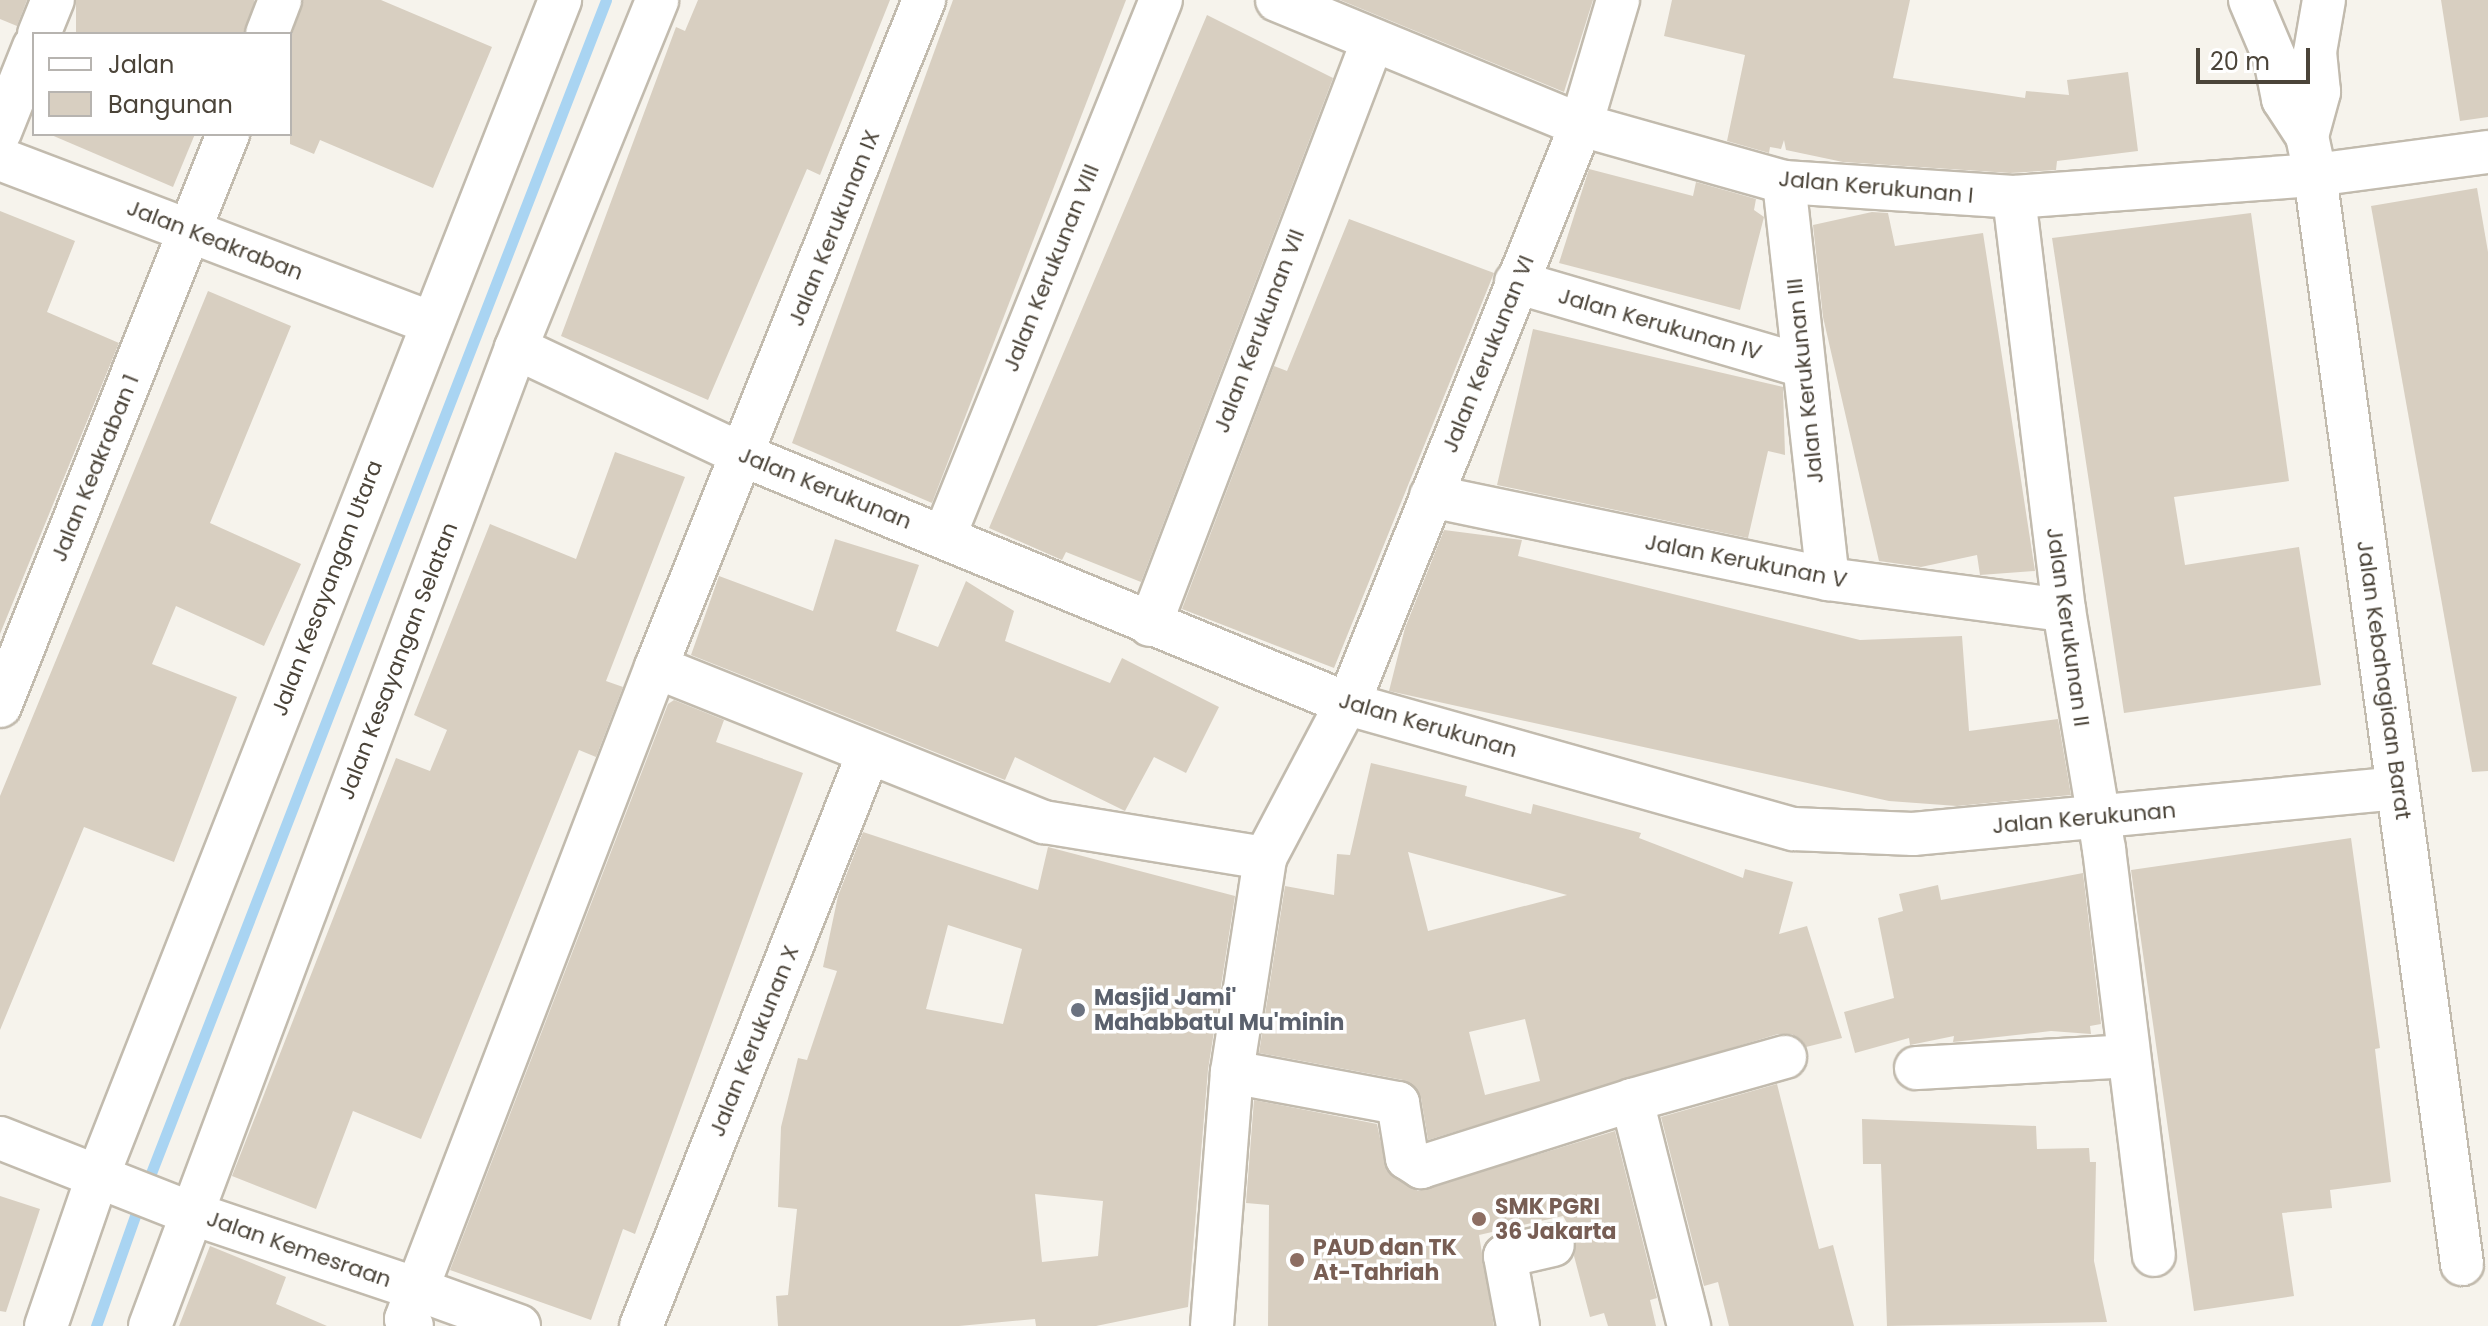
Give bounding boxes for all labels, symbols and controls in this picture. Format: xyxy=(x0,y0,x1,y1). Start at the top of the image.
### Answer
legend xyxy=(32,32,292,136)
scale bar xyxy=(2200,32,2314,82)
text: 20 m xyxy=(2210,45,2270,78)
text: Jalan xyxy=(108,48,174,81)
text: Bangunan xyxy=(108,88,233,121)
street label: Jalan Kerukunan IX xyxy=(783,126,885,330)
street label: Jalan Kerukunan VIII xyxy=(997,160,1105,376)
street label: Jalan Kerukunan I xyxy=(1777,165,1975,209)
street label: Jalan Keakraban xyxy=(123,194,307,286)
street label: Jalan Kerukunan VII xyxy=(1208,225,1310,437)
street label: Jalan Kerukunan VI xyxy=(1436,251,1540,457)
street label: Jalan Kerukunan III xyxy=(1781,277,1829,485)
street label: Jalan Kerukunan IV xyxy=(1555,282,1765,366)
street label: Jalan Keakraban 1 xyxy=(45,371,145,565)
street label: Jalan Kerukunan xyxy=(735,441,915,535)
street label: Jalan Kesayangan Utara xyxy=(266,456,388,720)
street label: Jalan Kesayangan Selatan xyxy=(333,519,463,803)
street label: Jalan Kerukunan II xyxy=(2041,526,2095,728)
street label: Jalan Kerukunan V xyxy=(1643,528,1849,594)
street label: Jalan Kebahagiaan Barat xyxy=(2351,539,2417,821)
street label: Jalan Kerukunan xyxy=(1336,687,1520,763)
street label: Jalan Kerukunan xyxy=(1991,797,2177,839)
street label: Jalan Kerukunan X xyxy=(704,942,804,1140)
place label: Masjid Jami' Mahabbatul Mu'minin xyxy=(1094,984,1344,1036)
marker: Masjid Jami' Mahabbatul Mu'minin xyxy=(1069,1001,1087,1019)
place label: SMK PGRI 36 Jakarta xyxy=(1495,1193,1616,1244)
street label: Jalan Kemesraan xyxy=(203,1205,395,1293)
marker: SMK PGRI 36 Jakarta xyxy=(1470,1210,1488,1228)
place label: PAUD dan TK At-Tahriah xyxy=(1313,1234,1457,1286)
marker: PAUD dan TK At-Tahriah xyxy=(1288,1251,1306,1269)

